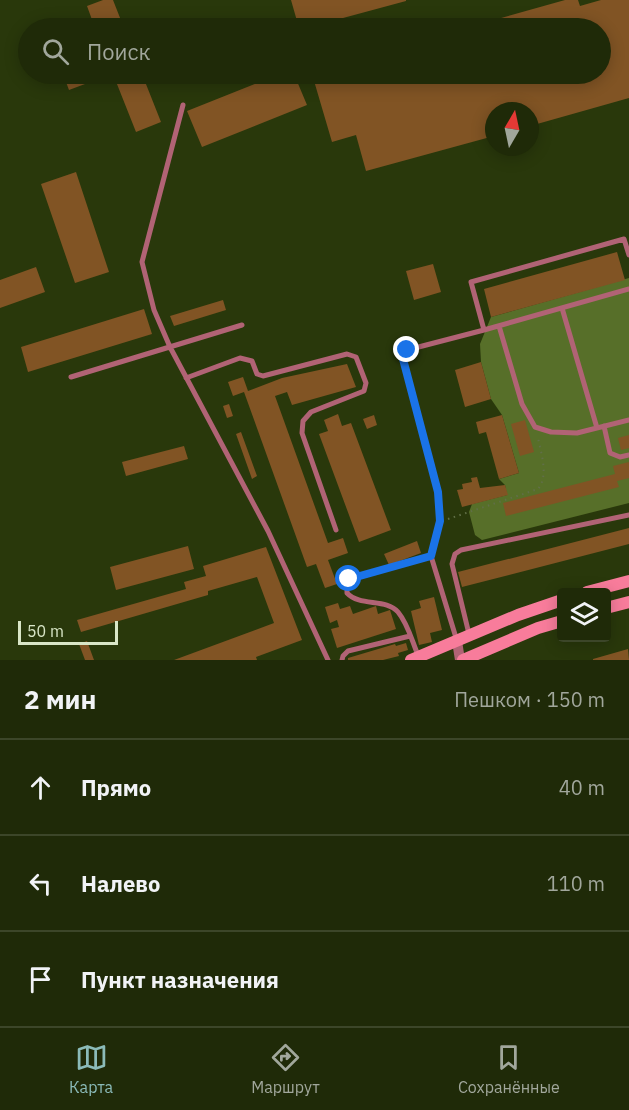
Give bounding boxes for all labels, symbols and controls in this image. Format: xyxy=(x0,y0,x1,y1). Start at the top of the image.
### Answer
search box xyxy=(18,18,611,84)
icon: search xyxy=(39,35,72,68)
text: Поиск xyxy=(87,37,151,66)
north arrow xyxy=(485,102,539,156)
route end xyxy=(393,336,419,362)
route start xyxy=(335,565,361,591)
map controls xyxy=(557,588,611,642)
button: layers xyxy=(557,588,611,642)
scale bar xyxy=(18,618,118,646)
text: 50 m xyxy=(27,621,64,641)
text: 2 мин xyxy=(24,682,96,716)
text: Пешком · 150 m xyxy=(454,686,605,713)
icon: ahead xyxy=(24,771,57,804)
text: Прямо xyxy=(81,773,151,802)
text: 40 m xyxy=(559,774,605,801)
icon: left xyxy=(24,867,57,900)
text: Налево xyxy=(81,869,160,898)
text: 110 m xyxy=(547,870,605,897)
icon: arrive xyxy=(24,963,57,996)
text: Пункт назначения xyxy=(81,965,279,994)
tab: Карта xyxy=(69,1041,113,1097)
tab: Маршрут xyxy=(251,1041,320,1097)
tab: Сохранённые xyxy=(458,1041,560,1097)

